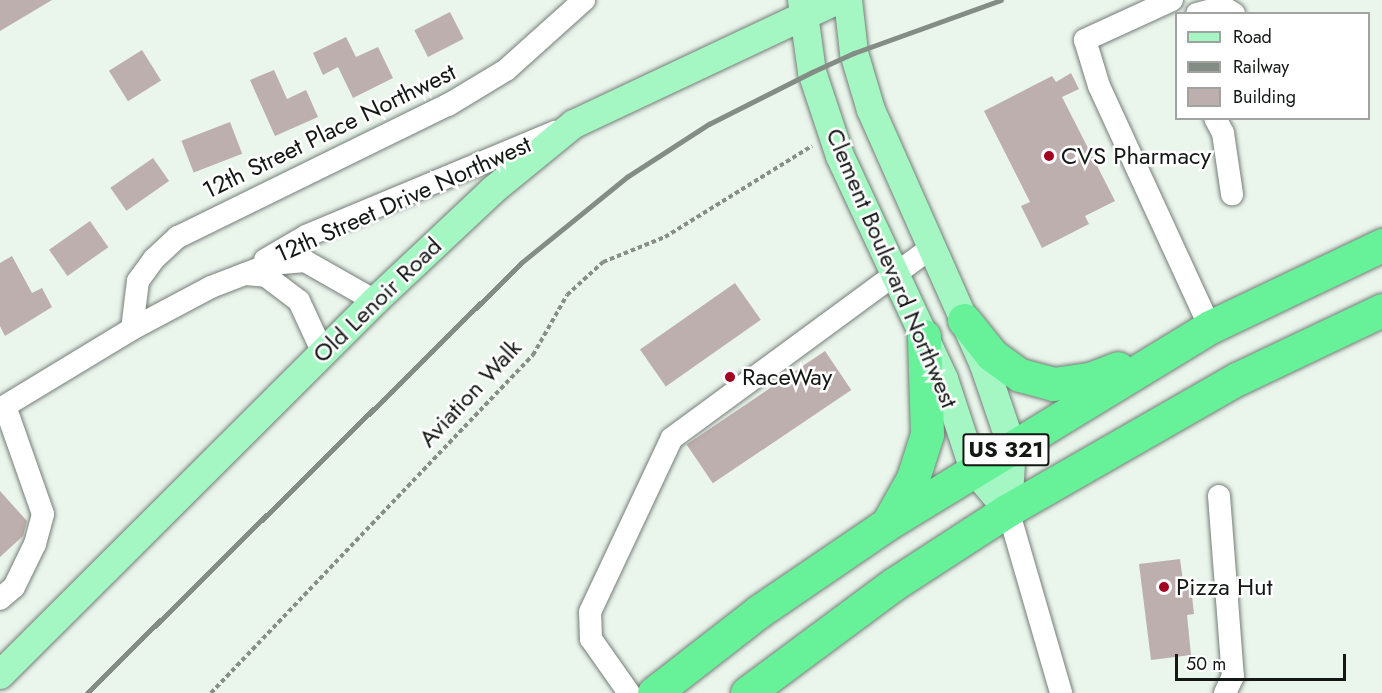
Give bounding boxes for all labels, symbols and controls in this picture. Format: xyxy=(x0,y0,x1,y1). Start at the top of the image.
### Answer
legend xyxy=(1175,12,1370,120)
text: Road xyxy=(1233,24,1272,50)
text: Railway xyxy=(1233,54,1289,80)
street label: 12th Street Place Northwest xyxy=(198,57,460,205)
text: Building xyxy=(1233,84,1296,110)
street label: Clement Boulevard Northwest xyxy=(820,124,964,412)
street label: 12th Street Drive Northwest xyxy=(271,130,535,268)
place label: CVS Pharmacy xyxy=(1061,142,1211,170)
marker: CVS Pharmacy xyxy=(1042,149,1056,163)
street label: Old Lenoir Road xyxy=(307,231,447,369)
street label: Aviation Walk xyxy=(413,333,527,453)
place label: RaceWay xyxy=(742,363,832,391)
marker: RaceWay xyxy=(723,370,737,384)
road number: US 321 xyxy=(961,431,1051,469)
place label: Pizza Hut xyxy=(1176,573,1272,601)
marker: Pizza Hut xyxy=(1157,580,1171,594)
scale bar xyxy=(1178,642,1349,680)
text: 50 m xyxy=(1186,651,1226,677)

